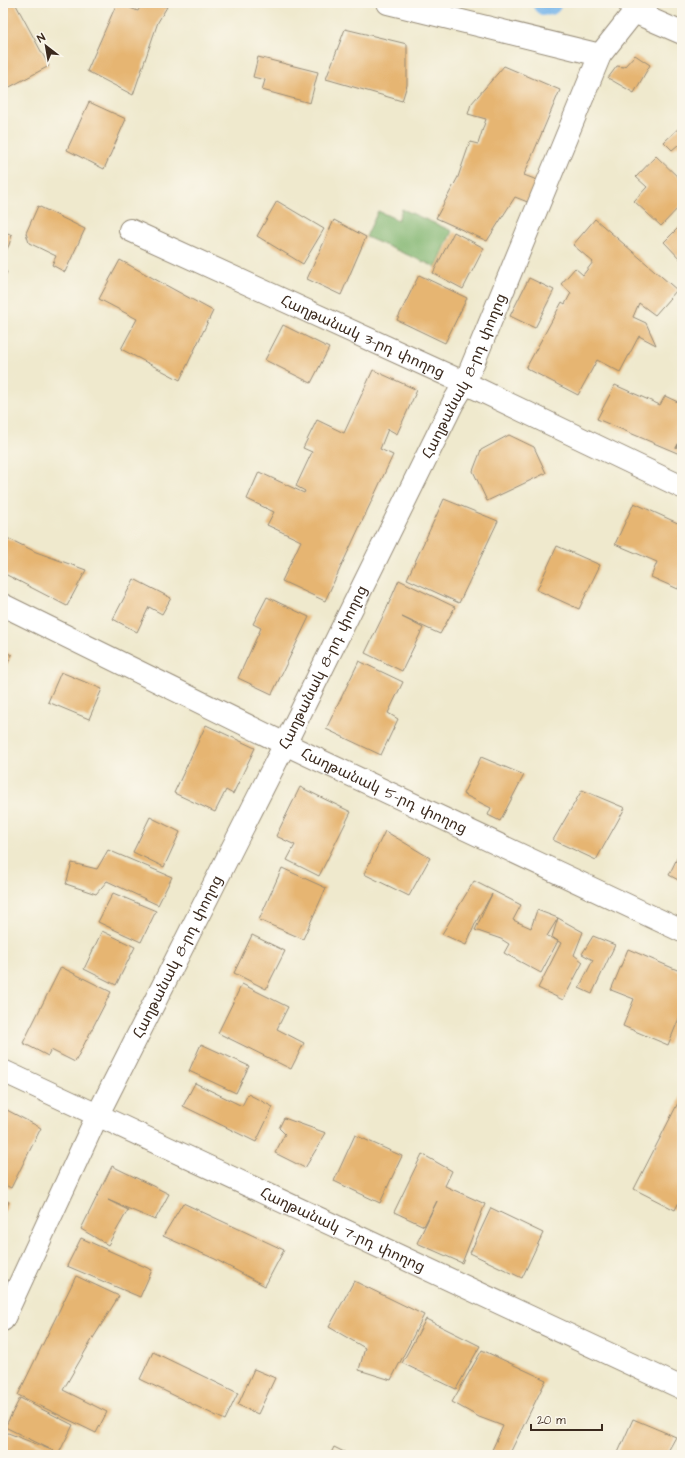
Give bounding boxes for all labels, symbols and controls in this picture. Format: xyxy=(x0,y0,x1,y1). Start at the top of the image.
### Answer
north arrow xyxy=(26,26,66,66)
text: N xyxy=(34,30,48,46)
street label: Հաղթանակ 3-րդ փողոց xyxy=(277,290,448,383)
street label: Հաղթանակ 8-րդ փողոց xyxy=(417,290,511,462)
street label: Հաղթանակ 8-րդ փողոց xyxy=(274,582,372,753)
street label: Հաղթանակ 5-րդ փողոց xyxy=(298,743,471,839)
street label: Հաղթանակ 8-րդ փողոց xyxy=(127,872,228,1042)
street label: Հաղթանակ 7-րդ փողոց xyxy=(257,1182,429,1277)
scale bar xyxy=(531,1406,602,1432)
text: 20 m xyxy=(537,1412,566,1429)

